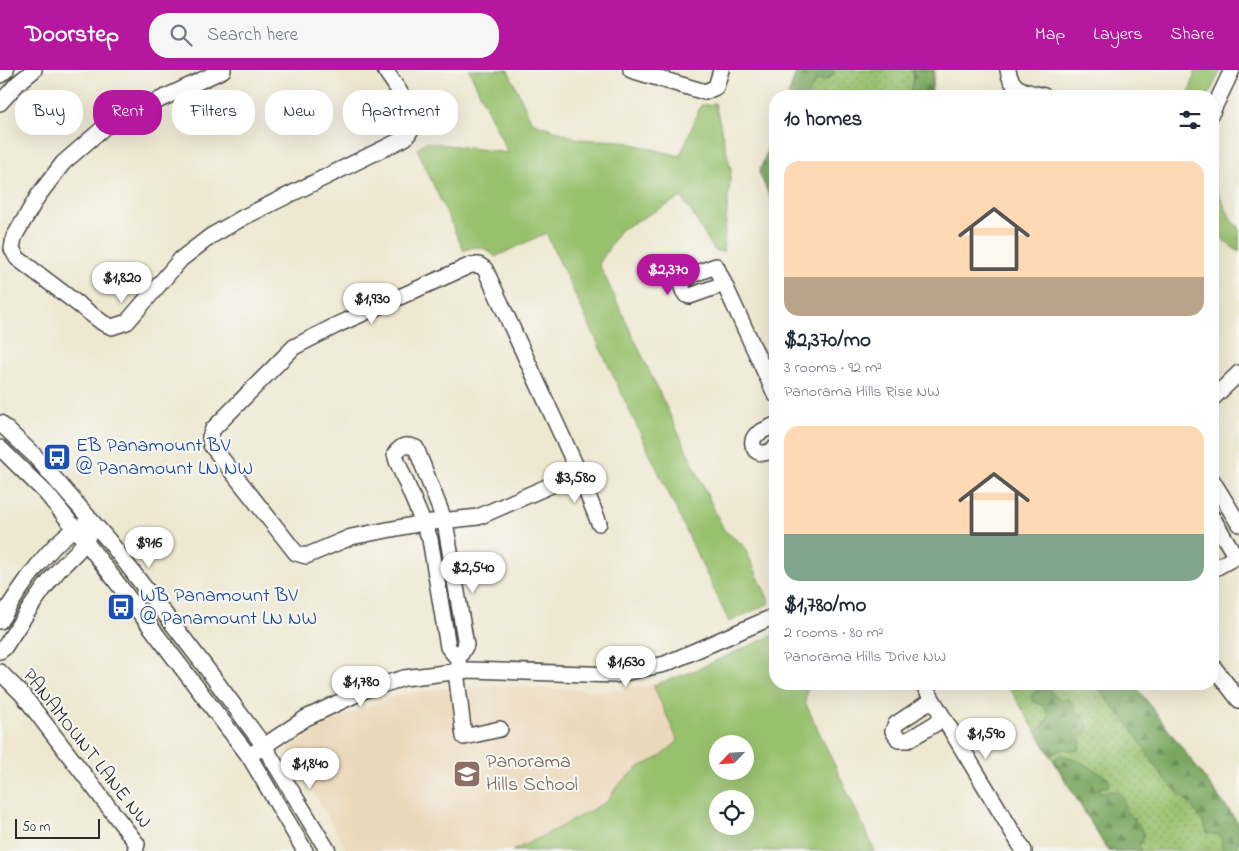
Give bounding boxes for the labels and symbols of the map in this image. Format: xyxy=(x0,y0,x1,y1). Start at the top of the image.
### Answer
pin: $2,370 xyxy=(627,254,709,296)
pin: $1,820 xyxy=(81,262,163,304)
pin: $1,930 xyxy=(331,282,413,325)
place label: EB Panamount BV @ Panamount LN NW xyxy=(76,432,253,484)
bus stop icon: EB Panamount BV @ Panamount LN NW xyxy=(42,442,72,472)
pin: $3,580 xyxy=(534,462,616,504)
pin: $916 xyxy=(119,526,179,569)
pin: $2,540 xyxy=(432,552,514,594)
place label: WB Panamount BV @ Panamount LN NW xyxy=(140,582,317,634)
bus stop icon: WB Panamount BV @ Panamount LN NW xyxy=(106,592,136,622)
pin: $1,630 xyxy=(585,646,667,688)
street label: PANAMOUNT LANE NW xyxy=(14,663,158,835)
pin: $1,780 xyxy=(320,666,402,708)
pin: $1,590 xyxy=(945,718,1027,760)
north arrow xyxy=(709,735,754,780)
pin: $1,840 xyxy=(269,748,351,790)
place label: Panorama Hills School xyxy=(486,748,578,800)
school or university icon: Panorama Hills School xyxy=(452,759,482,789)
scale bar xyxy=(15,816,100,839)

